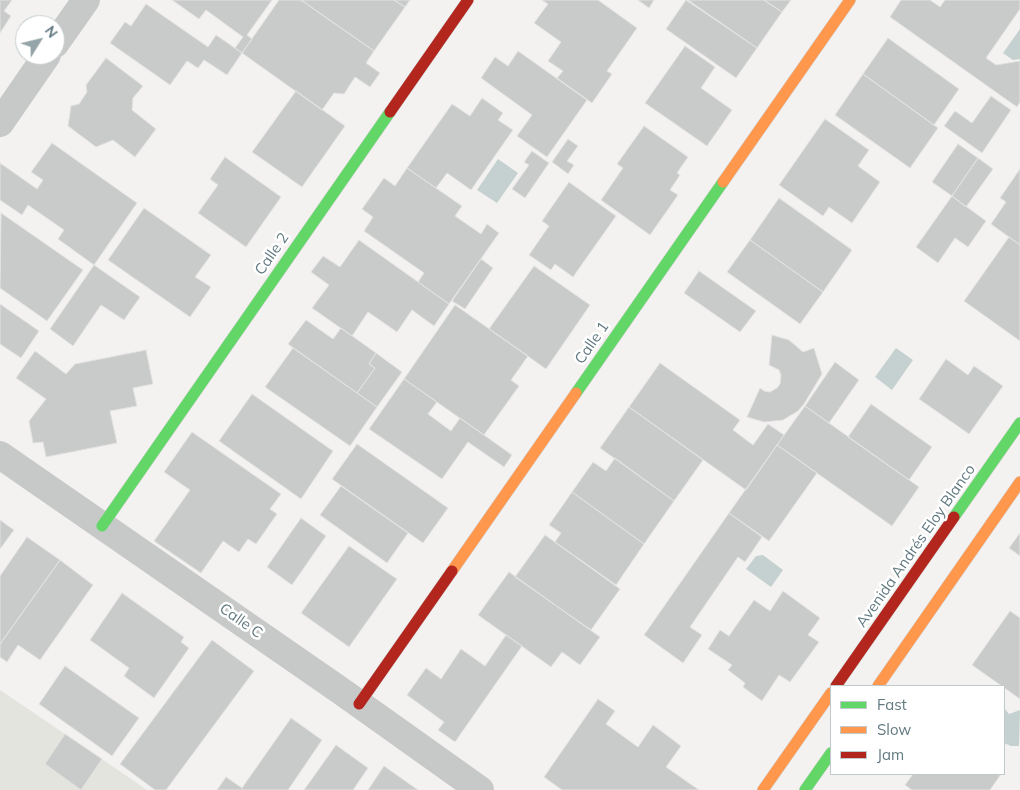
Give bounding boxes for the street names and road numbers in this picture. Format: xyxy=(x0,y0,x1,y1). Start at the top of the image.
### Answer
street label: Calle 2 xyxy=(251,229,293,279)
street label: Calle 1 xyxy=(571,318,613,368)
street label: Avenida Andrés Eloy Blanco xyxy=(853,461,979,631)
street label: Calle C xyxy=(216,600,266,642)

